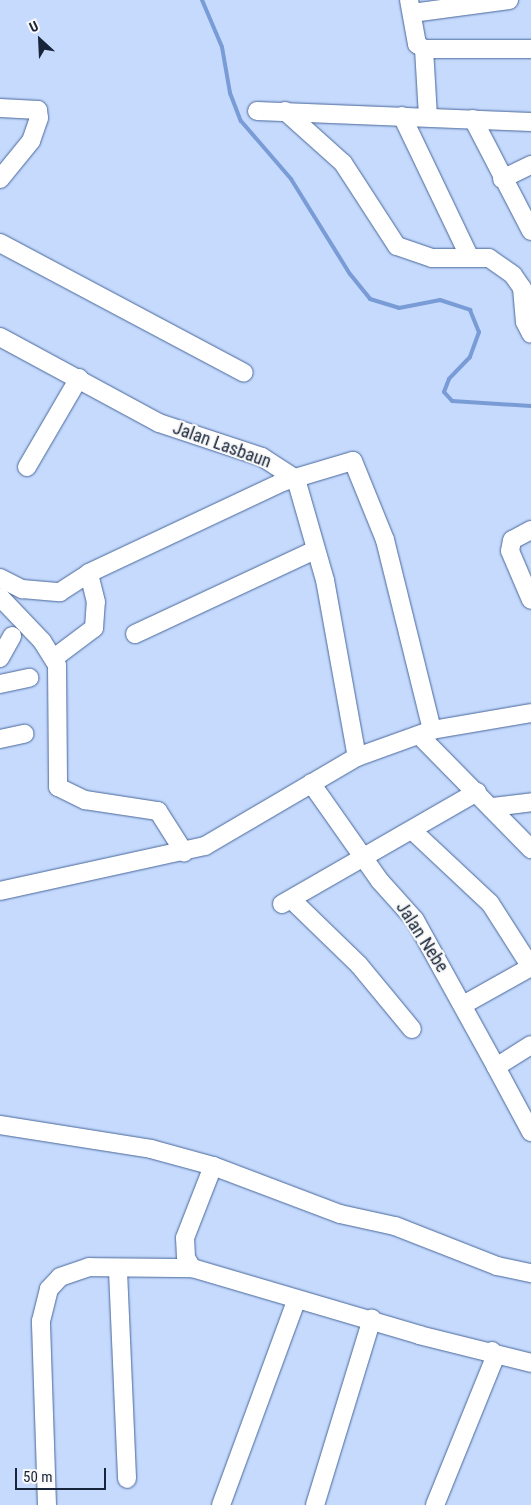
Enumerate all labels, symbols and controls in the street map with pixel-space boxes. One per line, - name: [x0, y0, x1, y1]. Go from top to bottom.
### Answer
- north arrow: [15, 15, 65, 65]
- text: U: [27, 17, 41, 35]
- street label: Jalan Lasbaun: [170, 417, 274, 473]
- street label: Jalan Nebe: [391, 898, 453, 976]
- scale bar: [18, 1458, 109, 1490]
- text: 50 m: [23, 1468, 53, 1486]

